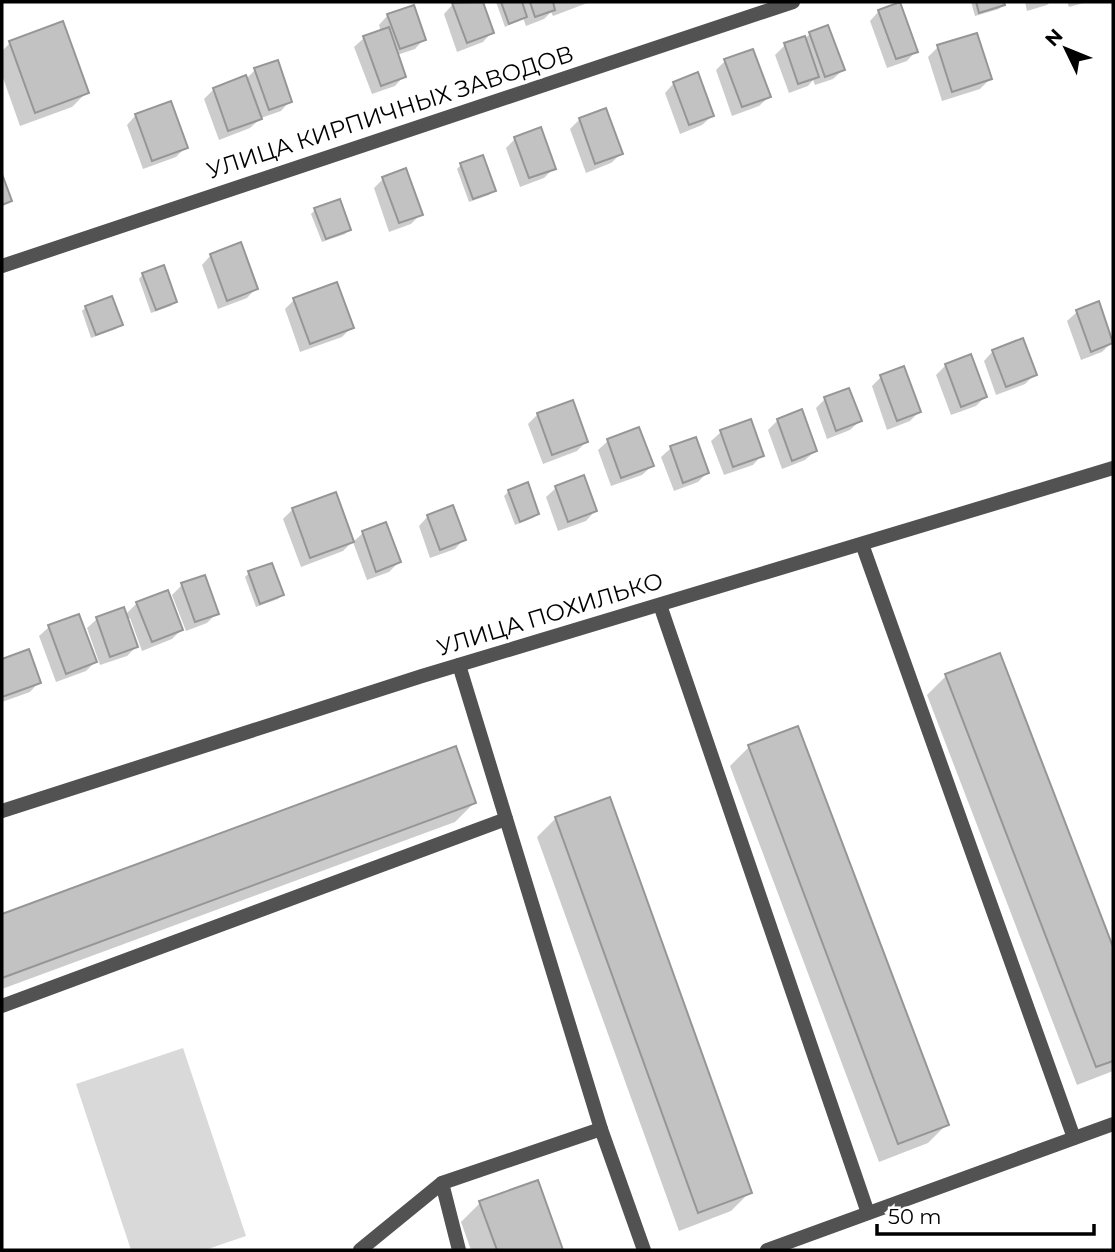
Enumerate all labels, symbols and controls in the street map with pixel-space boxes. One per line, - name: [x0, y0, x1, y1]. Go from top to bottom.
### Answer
- north arrow: [1031, 14, 1101, 84]
- text: N: [1040, 24, 1068, 51]
- street label: УЛИЦА КИРПИЧНЫХ ЗАВОДОВ: [203, 39, 577, 185]
- street label: УЛИЦА ПОХИЛЬКО: [434, 566, 666, 662]
- scale bar: [877, 1192, 1094, 1236]
- text: 50 m: [888, 1204, 942, 1229]

